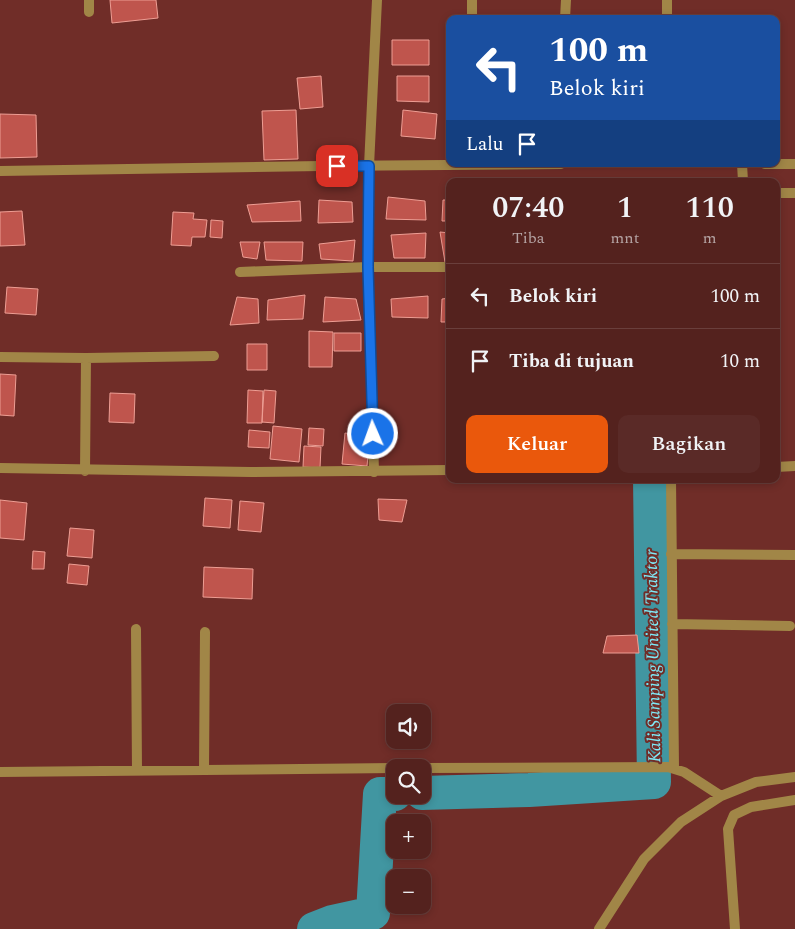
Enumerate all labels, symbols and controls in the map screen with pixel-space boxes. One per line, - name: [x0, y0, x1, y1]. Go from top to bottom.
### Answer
- text: 100 m: [549, 24, 648, 77]
- icon: left: [466, 35, 531, 100]
- text: Belok kiri: [549, 72, 645, 105]
- text: Lalu: [466, 130, 503, 159]
- icon: arrive: [513, 130, 541, 158]
- pin: [316, 145, 358, 187]
- icon: arrive: [323, 152, 351, 180]
- text: 07:40: [492, 185, 564, 231]
- text: 1: [617, 185, 633, 231]
- text: 110: [686, 185, 734, 231]
- text: Tiba: [512, 226, 545, 250]
- text: mnt: [611, 226, 639, 250]
- text: m: [703, 226, 717, 250]
- icon: left: [466, 282, 494, 310]
- text: Belok kiri: [509, 282, 597, 311]
- text: 100 m: [710, 282, 760, 311]
- icon: arrive: [466, 347, 494, 375]
- text: Tiba di tujuan: [509, 347, 634, 376]
- text: 10 m: [720, 347, 760, 376]
- position arrow: [346, 407, 398, 459]
- button: Keluar: [466, 415, 608, 473]
- button: Bagikan: [618, 415, 760, 473]
- water label: Kali Samping United Traktor: [638, 548, 668, 763]
- map controls: [386, 704, 431, 914]
- button: sound: [386, 704, 431, 749]
- button: search: [386, 759, 431, 804]
- button: +: [386, 814, 431, 859]
- button: −: [386, 869, 431, 914]

